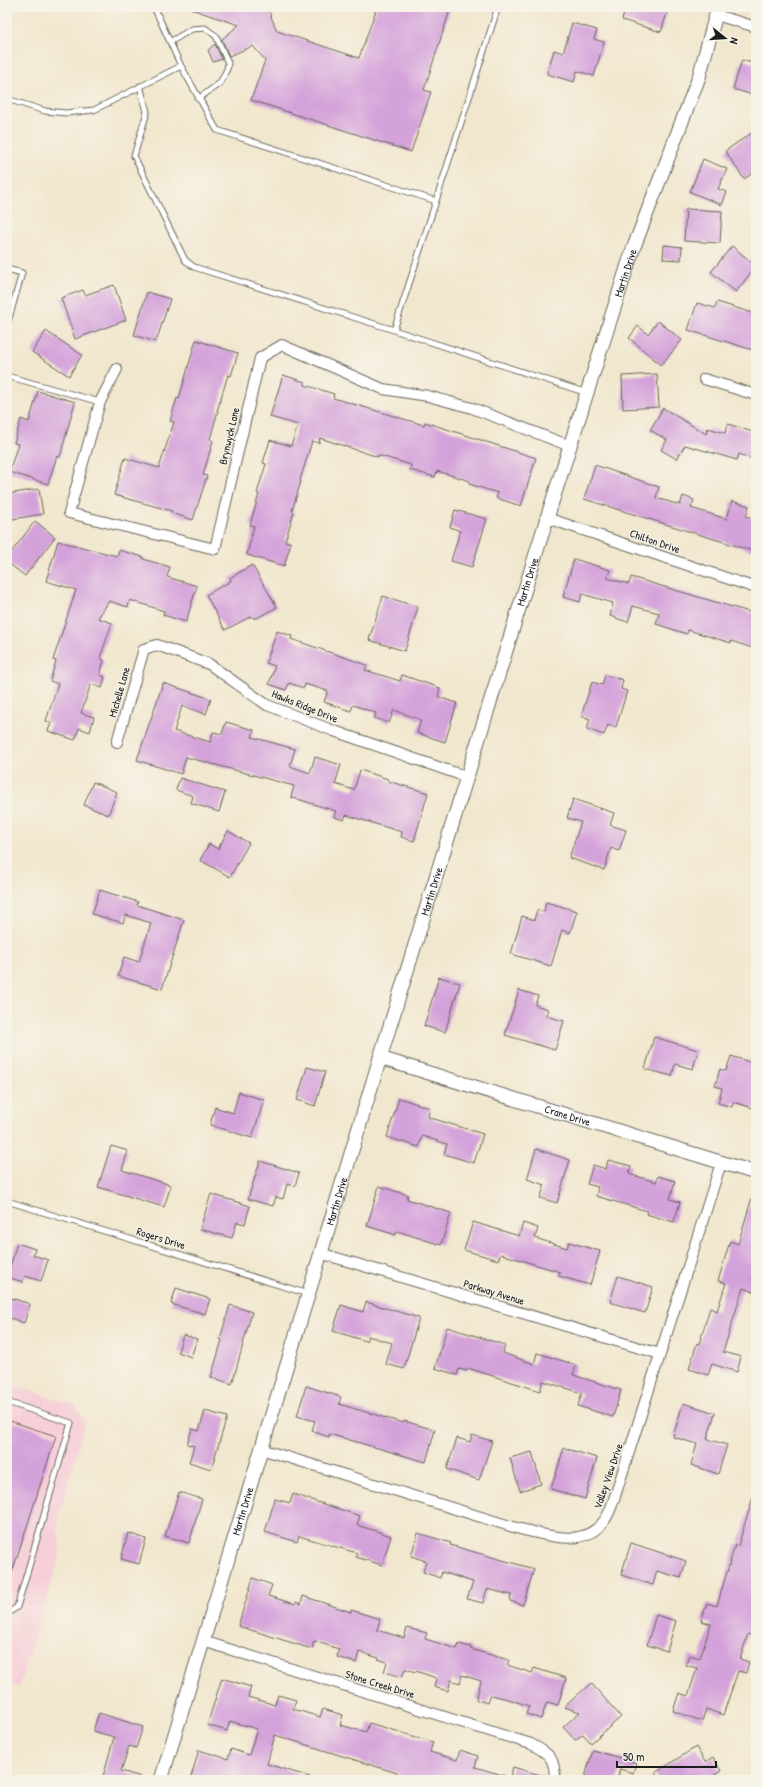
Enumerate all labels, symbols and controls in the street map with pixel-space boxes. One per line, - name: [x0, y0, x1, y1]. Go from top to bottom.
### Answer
- north arrow: [705, 18, 745, 58]
- text: N: [727, 36, 742, 46]
- street label: Martin Drive: [611, 246, 640, 299]
- street label: Brynwyck Lane: [216, 405, 243, 466]
- street label: Chilton Drive: [628, 526, 683, 556]
- street label: Martin Drive: [513, 555, 541, 608]
- street label: Michelle Lane: [105, 665, 133, 719]
- street label: Hawks Ridge Drive: [270, 686, 341, 726]
- street label: Martin Drive: [418, 865, 446, 917]
- street label: Crane Drive: [543, 1102, 593, 1129]
- street label: Martin Drive: [323, 1175, 351, 1227]
- street label: Rogers Drive: [135, 1224, 188, 1252]
- street label: Parkway Avenue: [462, 1276, 527, 1308]
- street label: Valley View Drive: [590, 1441, 626, 1511]
- street label: Martin Drive: [229, 1485, 257, 1537]
- street label: Stone Creek Drive: [344, 1667, 417, 1701]
- scale bar: [617, 1743, 716, 1769]
- text: 50 m: [623, 1748, 644, 1765]

